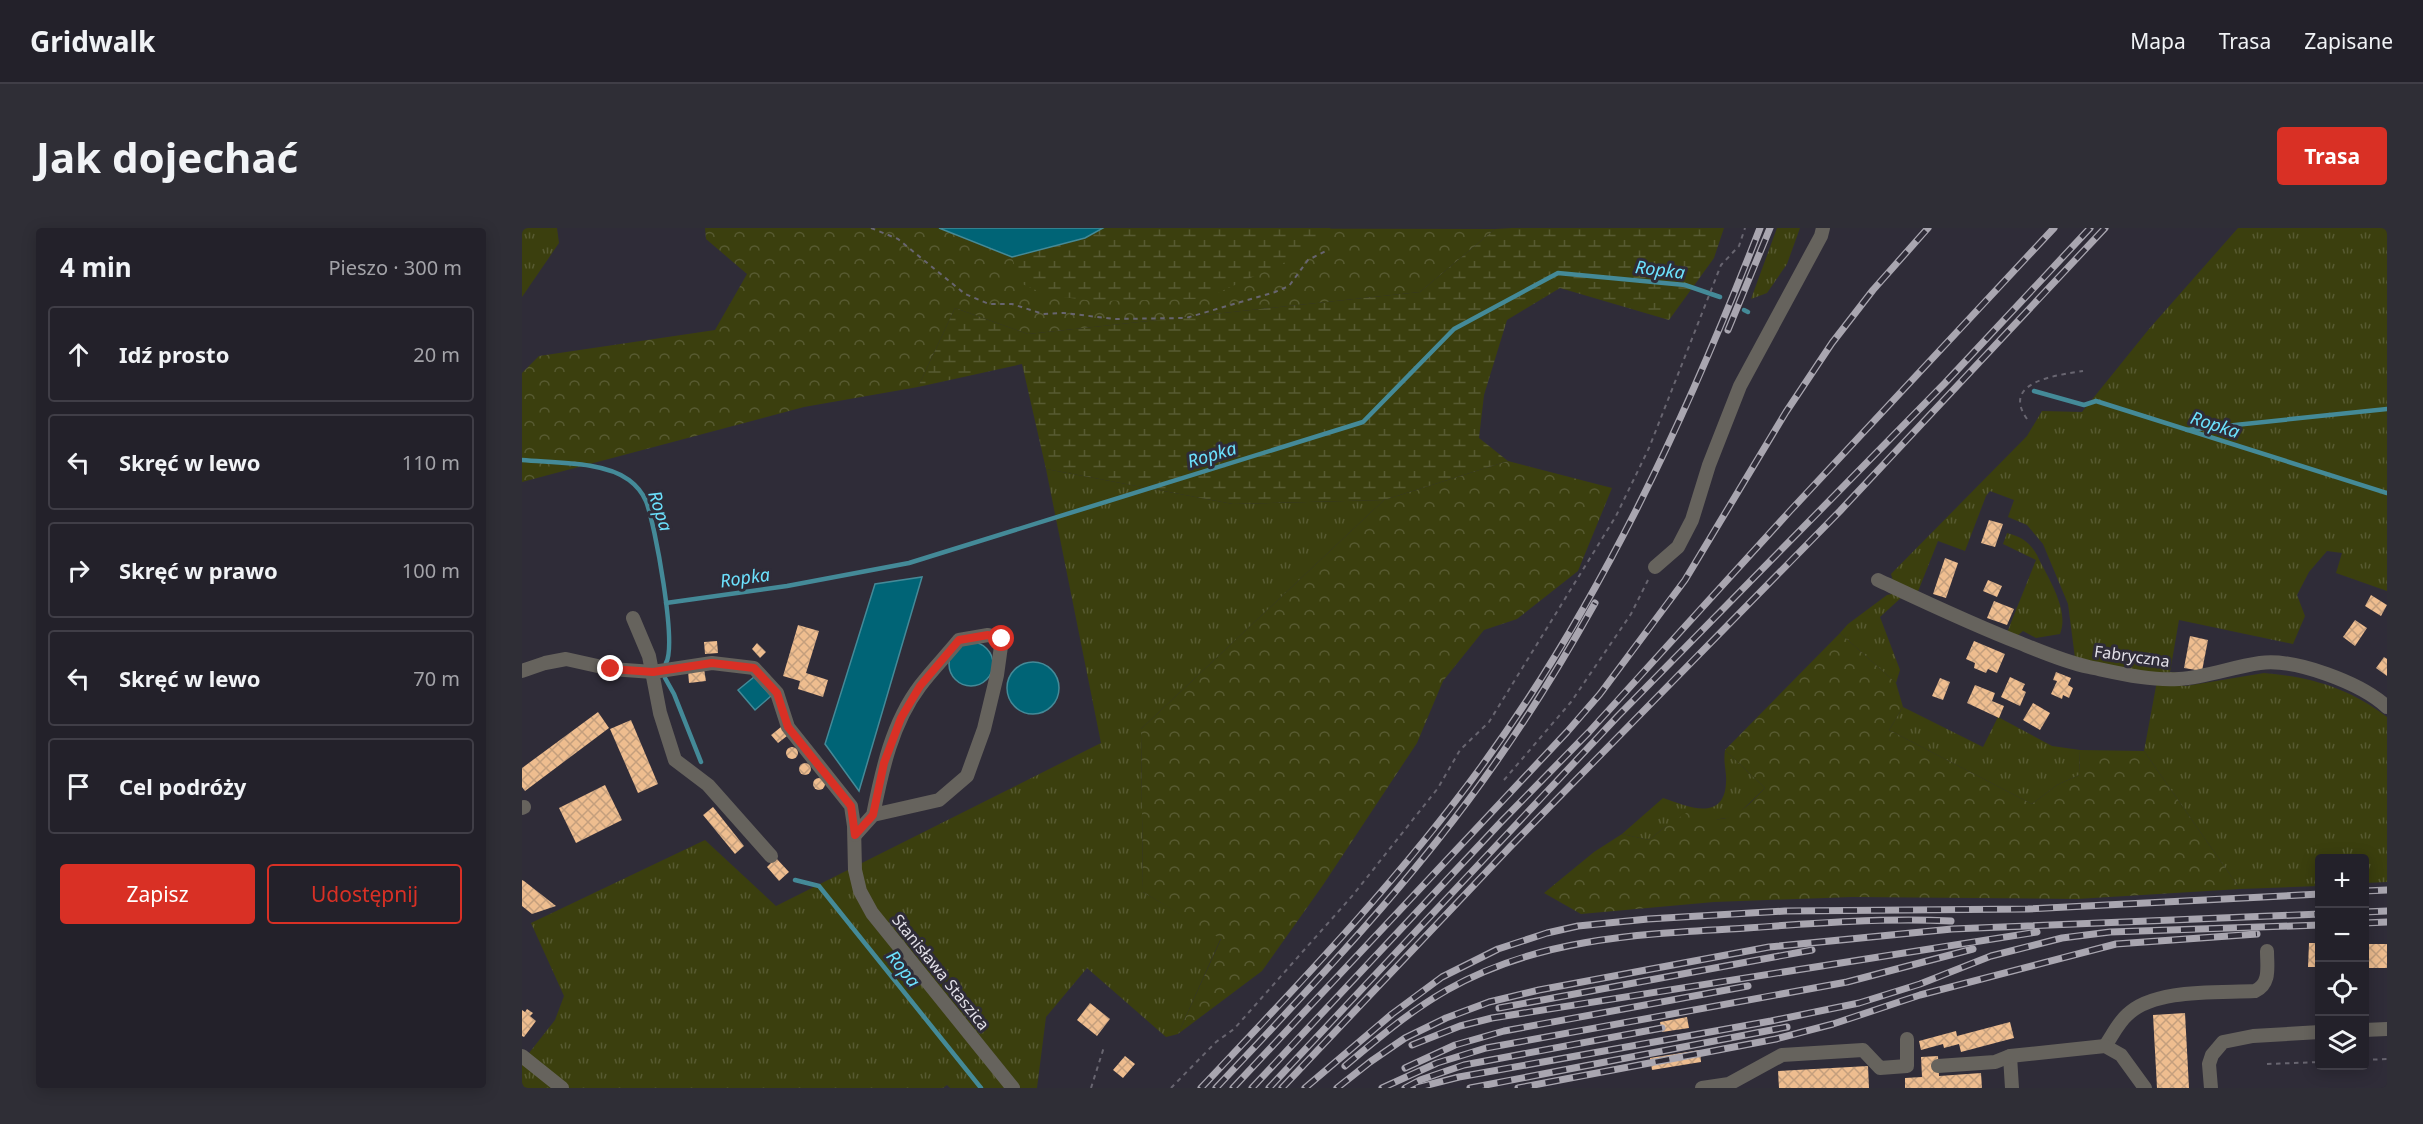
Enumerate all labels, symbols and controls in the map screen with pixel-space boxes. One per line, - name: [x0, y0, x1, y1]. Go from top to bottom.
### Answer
- text: Gridwalk: [30, 22, 155, 60]
- text: Mapa: [2130, 27, 2186, 55]
- text: Trasa: [2219, 27, 2271, 55]
- text: Zapisane: [2304, 27, 2393, 55]
- button: Trasa: [2277, 127, 2387, 185]
- text: Jak dojechać: [36, 128, 298, 185]
- text: 4 min: [60, 249, 132, 285]
- text: Pieszo · 300 m: [328, 254, 462, 281]
- water label: Ropka: [1634, 254, 1686, 284]
- icon: ahead: [62, 338, 95, 371]
- text: Idź prosto: [119, 339, 229, 369]
- text: 20 m: [413, 341, 460, 368]
- water label: Ropka: [2188, 405, 2243, 443]
- water label: Ropka: [1184, 435, 1239, 473]
- icon: left: [62, 446, 95, 479]
- text: Skręć w lewo: [119, 447, 261, 477]
- text: 110 m: [402, 449, 460, 476]
- water label: Ropa: [643, 487, 679, 534]
- icon: right: [62, 554, 95, 587]
- text: Skręć w prawo: [119, 555, 278, 585]
- text: 100 m: [402, 557, 460, 584]
- water label: Ropka: [718, 562, 771, 592]
- route start: [988, 625, 1014, 651]
- street label: Fabryczna: [2093, 640, 2171, 672]
- route end: [597, 655, 623, 681]
- icon: left: [62, 662, 95, 695]
- text: Skręć w lewo: [119, 663, 261, 693]
- text: 70 m: [413, 665, 460, 692]
- icon: arrive: [62, 770, 95, 803]
- text: Cel podróży: [119, 771, 246, 801]
- map controls: [2315, 854, 2369, 1070]
- button: +: [2315, 854, 2369, 908]
- button: Zapisz: [60, 864, 255, 924]
- button: Udostępnij: [267, 864, 462, 924]
- button: −: [2315, 908, 2369, 962]
- street label: Stanisława Staszica: [887, 909, 995, 1035]
- water label: Ropa: [882, 945, 926, 992]
- button: locate: [2315, 962, 2369, 1016]
- button: layers: [2315, 1016, 2369, 1070]

